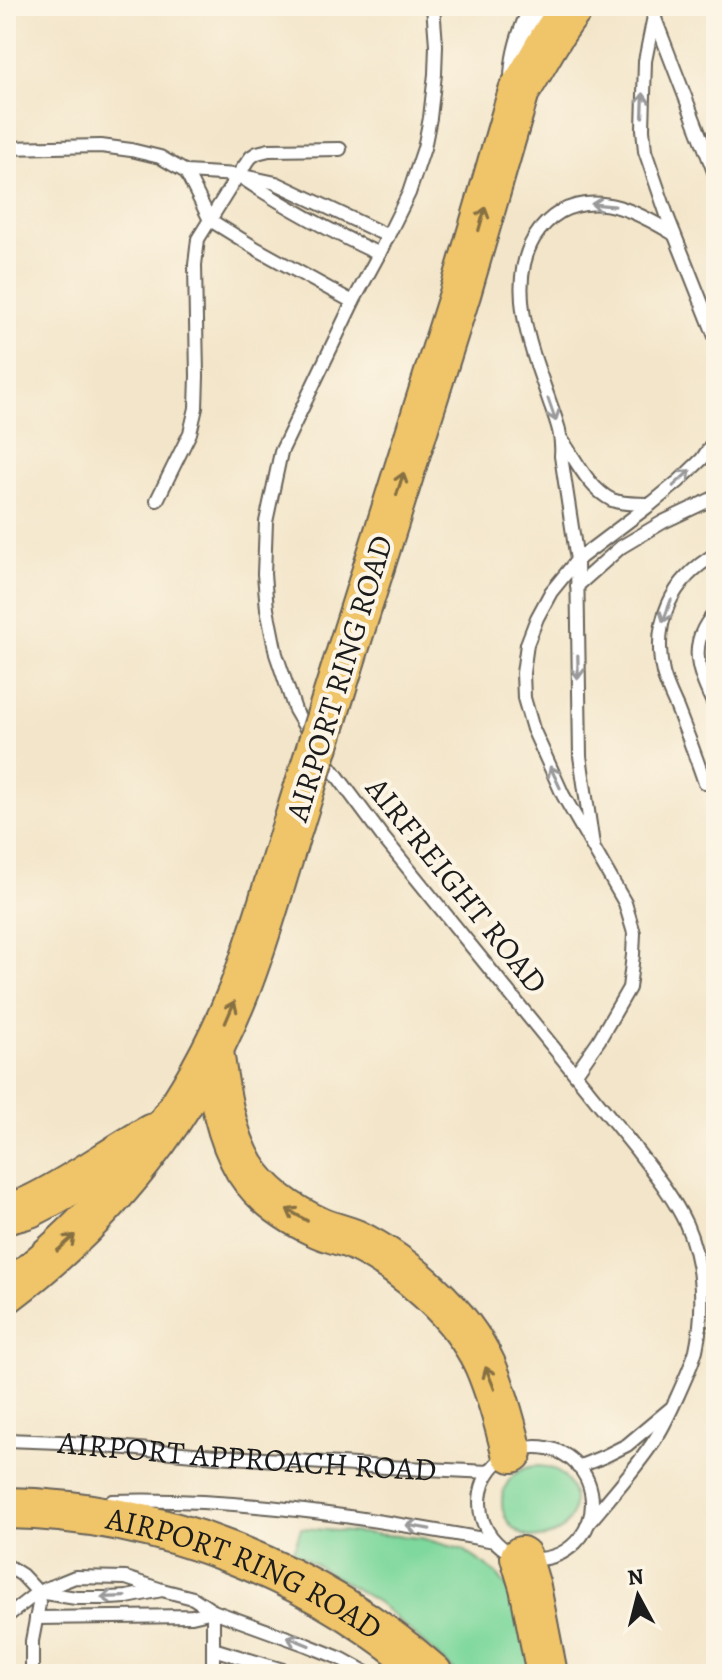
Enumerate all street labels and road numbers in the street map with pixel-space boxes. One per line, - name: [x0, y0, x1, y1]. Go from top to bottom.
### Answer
- street label: AIRPORT RING ROAD: [274, 530, 403, 827]
- street label: AIRFREIGHT ROAD: [355, 767, 558, 1003]
- street label: AIRPORT APPROACH ROAD: [55, 1420, 438, 1491]
- street label: AIRPORT RING ROAD: [102, 1496, 391, 1650]

